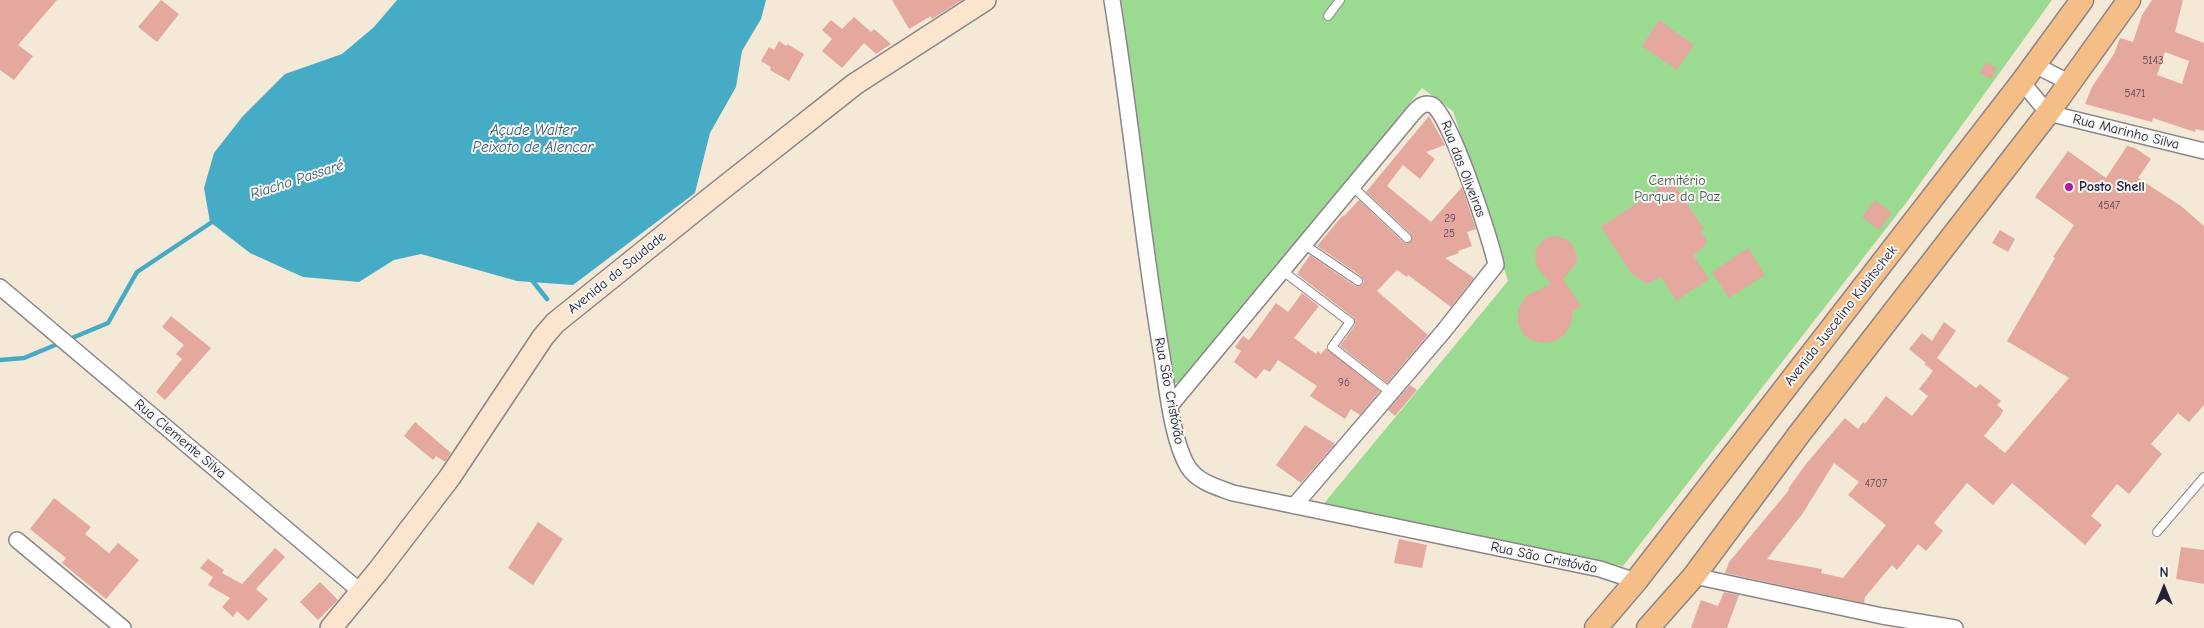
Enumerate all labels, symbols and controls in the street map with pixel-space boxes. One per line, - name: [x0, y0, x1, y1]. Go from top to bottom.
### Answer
- house number: 5143: [2142, 54, 2164, 68]
- house number: 5471: [2125, 87, 2145, 101]
- street label: Rua Marinho Silva: [2071, 111, 2181, 153]
- street label: Rua das Oliveiras: [1437, 118, 1489, 220]
- water label: Açude Walter Peixoto de Alencar: [473, 122, 593, 157]
- water label: Riacho Passaré: [248, 156, 346, 204]
- park label: Cemitério Parque da Paz: [1634, 173, 1720, 206]
- place label: Posto Shell: [2079, 179, 2145, 195]
- marker: Posto Shell: [2063, 181, 2075, 193]
- house number: 4547: [2098, 199, 2120, 213]
- house number: 29: [1444, 212, 1456, 226]
- house number: 25: [1443, 227, 1455, 241]
- street label: Avenida da Saudade: [565, 228, 669, 318]
- street label: Avenida Juscelino Kubitschek: [1781, 242, 1901, 390]
- street label: Rua São Cristóvão: [1150, 336, 1188, 446]
- house number: 96: [1338, 376, 1350, 390]
- street label: Rua Clemente Silva: [131, 396, 229, 482]
- house number: 4707: [1865, 477, 1887, 491]
- street label: Rua São Cristóvão: [1489, 538, 1599, 578]
- north arrow: [2139, 563, 2189, 613]
- text: N: [2159, 564, 2169, 581]

